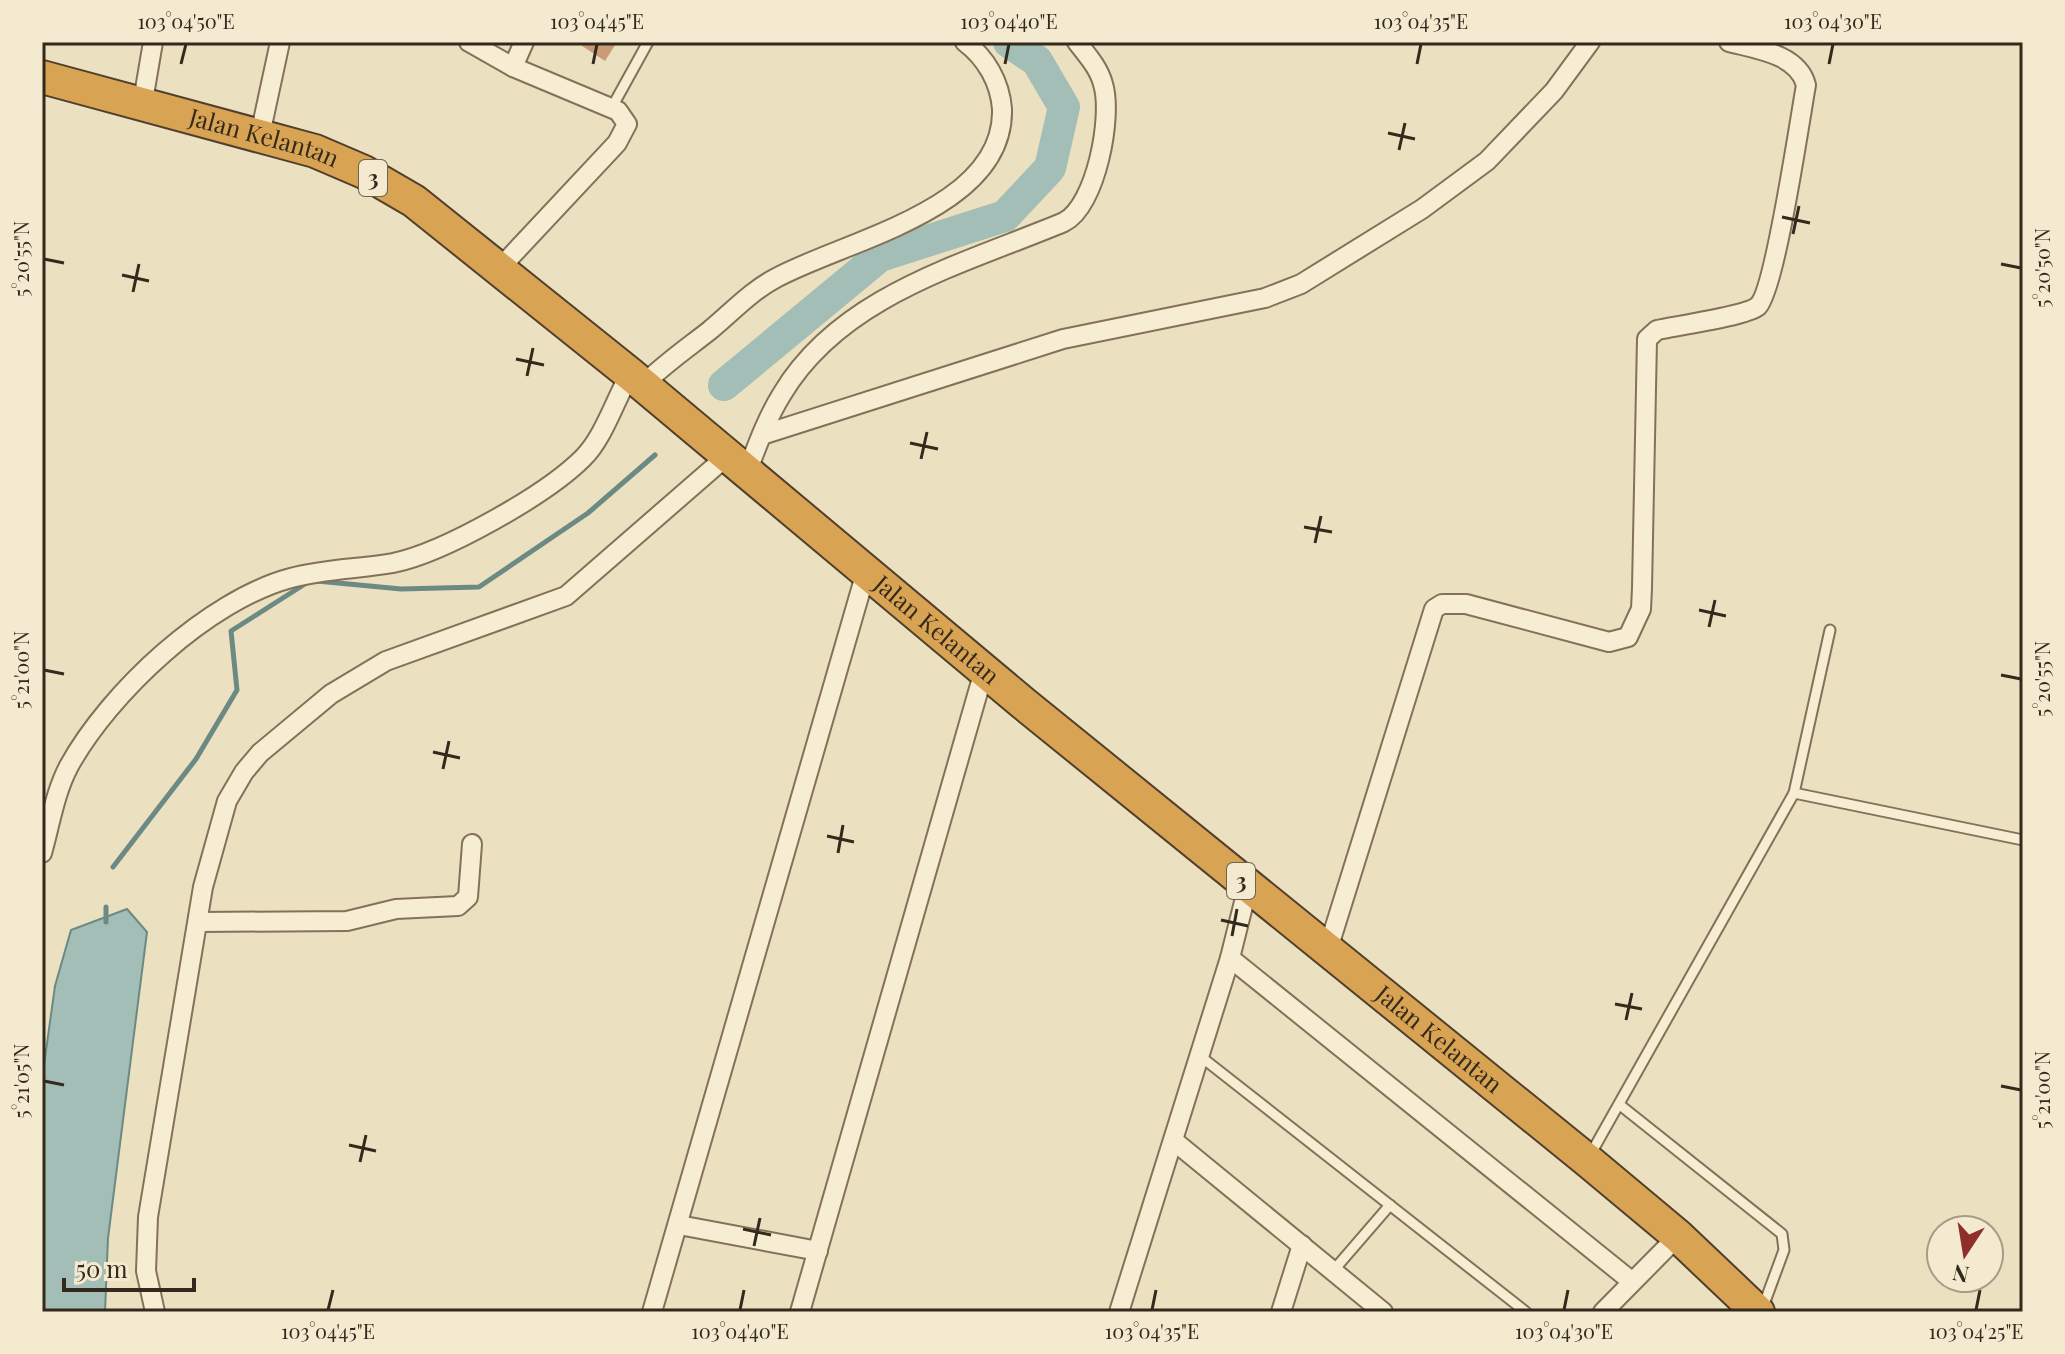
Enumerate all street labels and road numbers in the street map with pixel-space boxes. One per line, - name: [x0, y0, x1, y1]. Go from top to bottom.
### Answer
- street label: Jalan Kelantan: [185, 99, 344, 173]
- road number: 3: [359, 160, 387, 196]
- street label: Jalan Kelantan: [867, 566, 1007, 691]
- road number: 3: [1227, 863, 1255, 899]
- street label: Jalan Kelantan: [1369, 977, 1510, 1099]

